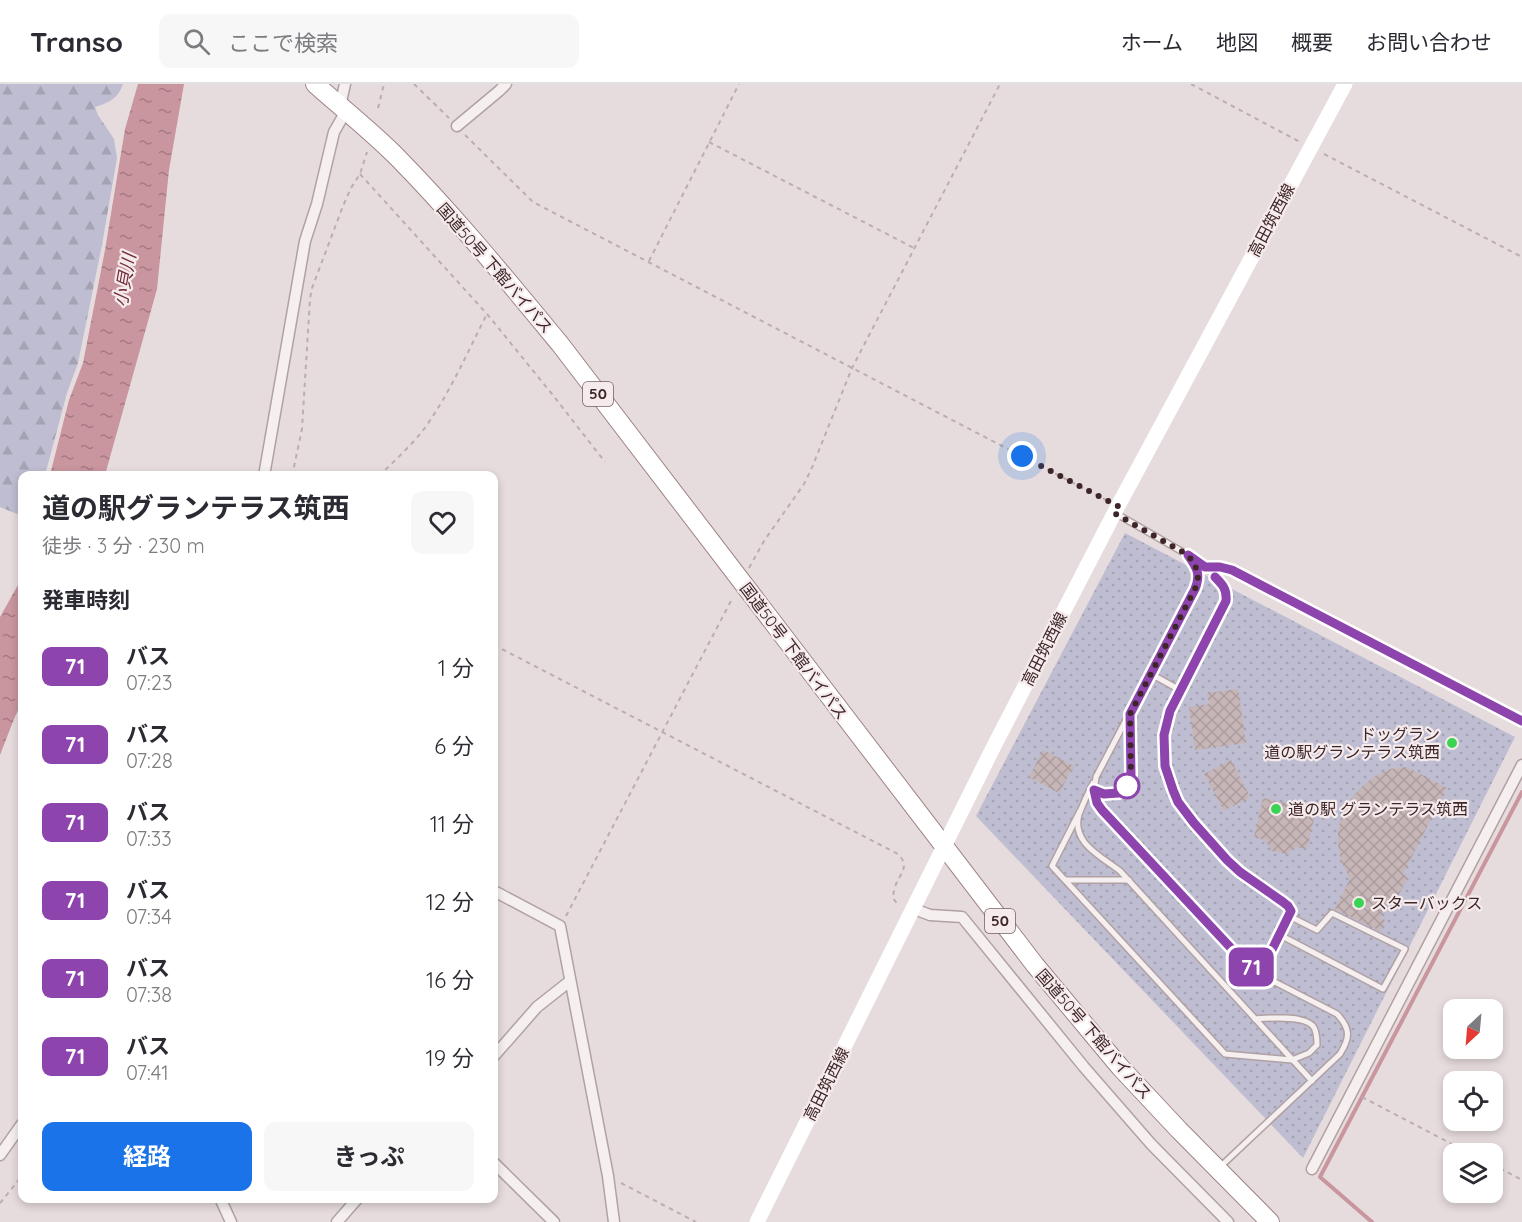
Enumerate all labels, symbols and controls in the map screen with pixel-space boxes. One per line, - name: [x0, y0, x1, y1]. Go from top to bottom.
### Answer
- search box: [159, 14, 579, 68]
- text: Transo: [30, 24, 123, 59]
- icon: search: [180, 25, 213, 58]
- text: ここで検索: [228, 29, 338, 57]
- text: ホーム: [1121, 29, 1183, 55]
- text: 地図: [1216, 29, 1258, 55]
- text: 概要: [1291, 29, 1333, 55]
- text: お問い合わせ: [1366, 29, 1492, 55]
- street label: 高田筑西線: [1243, 180, 1299, 260]
- street label: 国道50号 下館バイパス: [433, 199, 557, 337]
- water label: 小貝川: [108, 249, 141, 308]
- road number: 50: [583, 382, 613, 406]
- your location: [1007, 441, 1037, 471]
- text: 道の駅グランテラス筑西: [42, 490, 349, 525]
- button: heart: [411, 491, 474, 554]
- text: 徒歩 · 3 分 · 230 m: [42, 533, 205, 558]
- street label: 国道50号 下館バイパス: [736, 579, 852, 723]
- text: 発車時刻: [42, 586, 130, 614]
- street label: 高田筑西線: [1017, 609, 1071, 689]
- text: バス: [126, 642, 170, 670]
- text: 71: [65, 653, 85, 679]
- text: 1 分: [438, 654, 474, 682]
- text: 07:23: [126, 670, 172, 695]
- text: バス: [126, 720, 170, 748]
- place label: ドッグラン 道の駅グランテラス筑西: [1264, 724, 1440, 762]
- text: 71: [65, 731, 85, 757]
- text: 6 分: [434, 732, 474, 760]
- marker: ドッグラン 道の駅グランテラス筑西: [1445, 736, 1459, 750]
- text: 07:28: [126, 748, 173, 773]
- unlabelled marker: [1114, 773, 1140, 799]
- text: バス: [126, 798, 170, 826]
- place label: 道の駅 グランテラス筑西: [1288, 799, 1468, 819]
- marker: 道の駅 グランテラス筑西: [1269, 802, 1283, 816]
- text: 71: [65, 809, 85, 835]
- text: 11 分: [430, 810, 474, 838]
- text: 07:33: [126, 826, 172, 851]
- text: バス: [126, 876, 170, 904]
- text: 71: [65, 887, 85, 913]
- text: 12 分: [426, 888, 474, 916]
- place label: スターバックス: [1371, 893, 1482, 913]
- marker: スターバックス: [1352, 896, 1366, 910]
- text: 07:34: [126, 904, 172, 929]
- road number: 50: [985, 909, 1015, 933]
- line badge: 71: [1224, 948, 1278, 986]
- text: バス: [126, 954, 170, 982]
- text: 71: [1241, 954, 1261, 980]
- text: 71: [65, 965, 85, 991]
- street label: 国道50号 下館バイパス: [1032, 965, 1156, 1103]
- text: 16 分: [426, 966, 474, 994]
- text: 07:38: [126, 982, 172, 1007]
- north arrow: [1443, 999, 1503, 1059]
- map controls: [1443, 999, 1503, 1203]
- text: バス: [126, 1032, 170, 1060]
- text: 71: [65, 1043, 85, 1069]
- text: 19 分: [426, 1044, 474, 1072]
- street label: 高田筑西線: [799, 1044, 853, 1124]
- text: 07:41: [126, 1060, 169, 1085]
- button: locate: [1443, 1071, 1503, 1131]
- button: 経路: [42, 1122, 252, 1191]
- button: きっぷ: [264, 1122, 474, 1191]
- button: layers: [1443, 1143, 1503, 1203]

